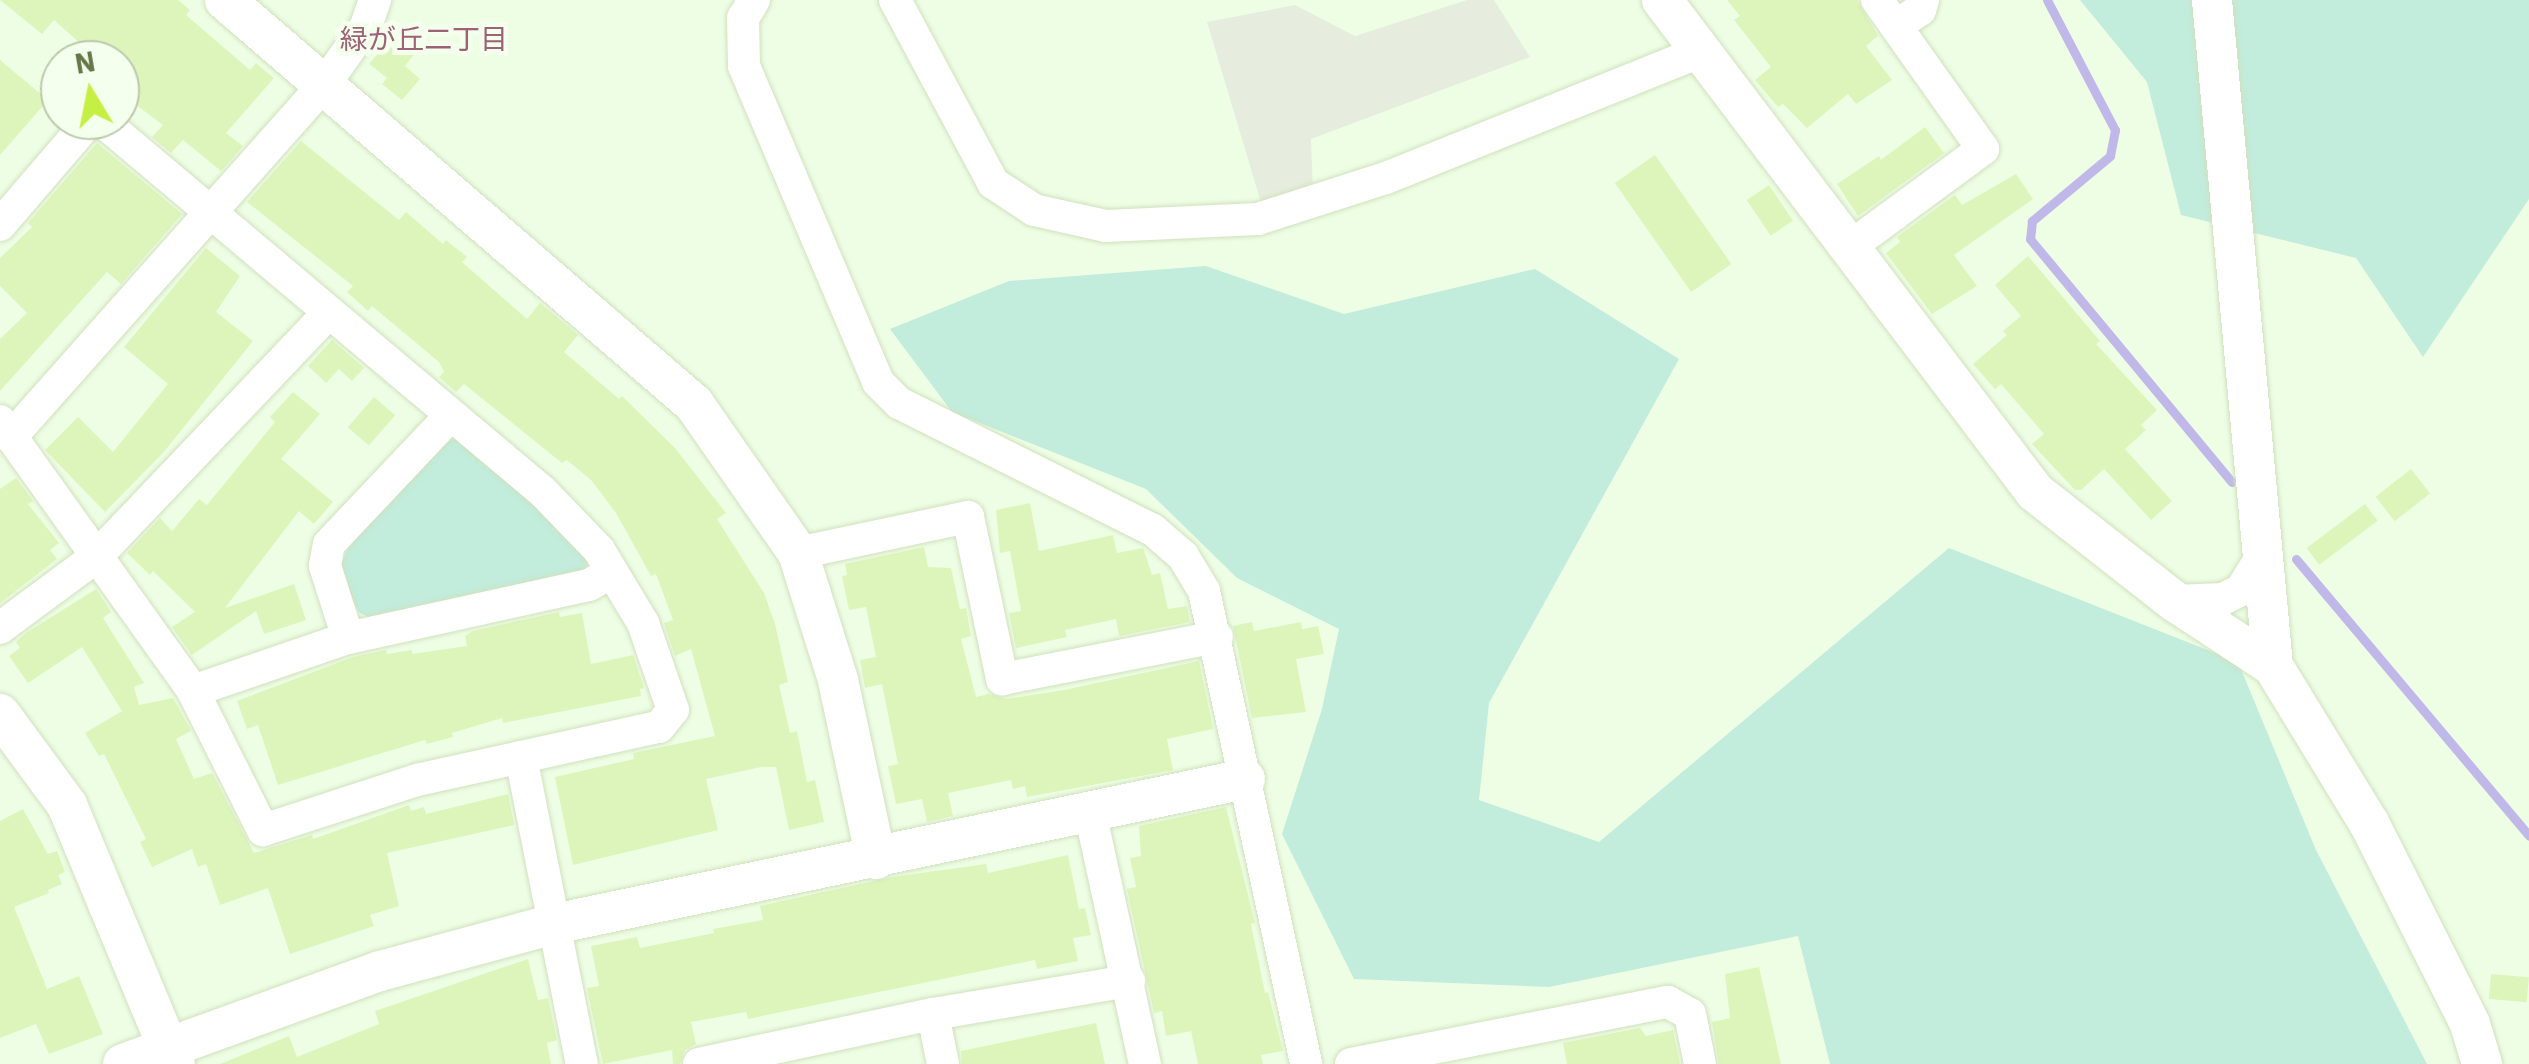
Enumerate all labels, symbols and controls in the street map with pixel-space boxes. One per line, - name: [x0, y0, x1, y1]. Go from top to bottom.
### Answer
- district label: 緑が丘二丁目: [340, 22, 508, 56]
- north arrow: [40, 40, 140, 140]
- text: N: [72, 42, 98, 82]

